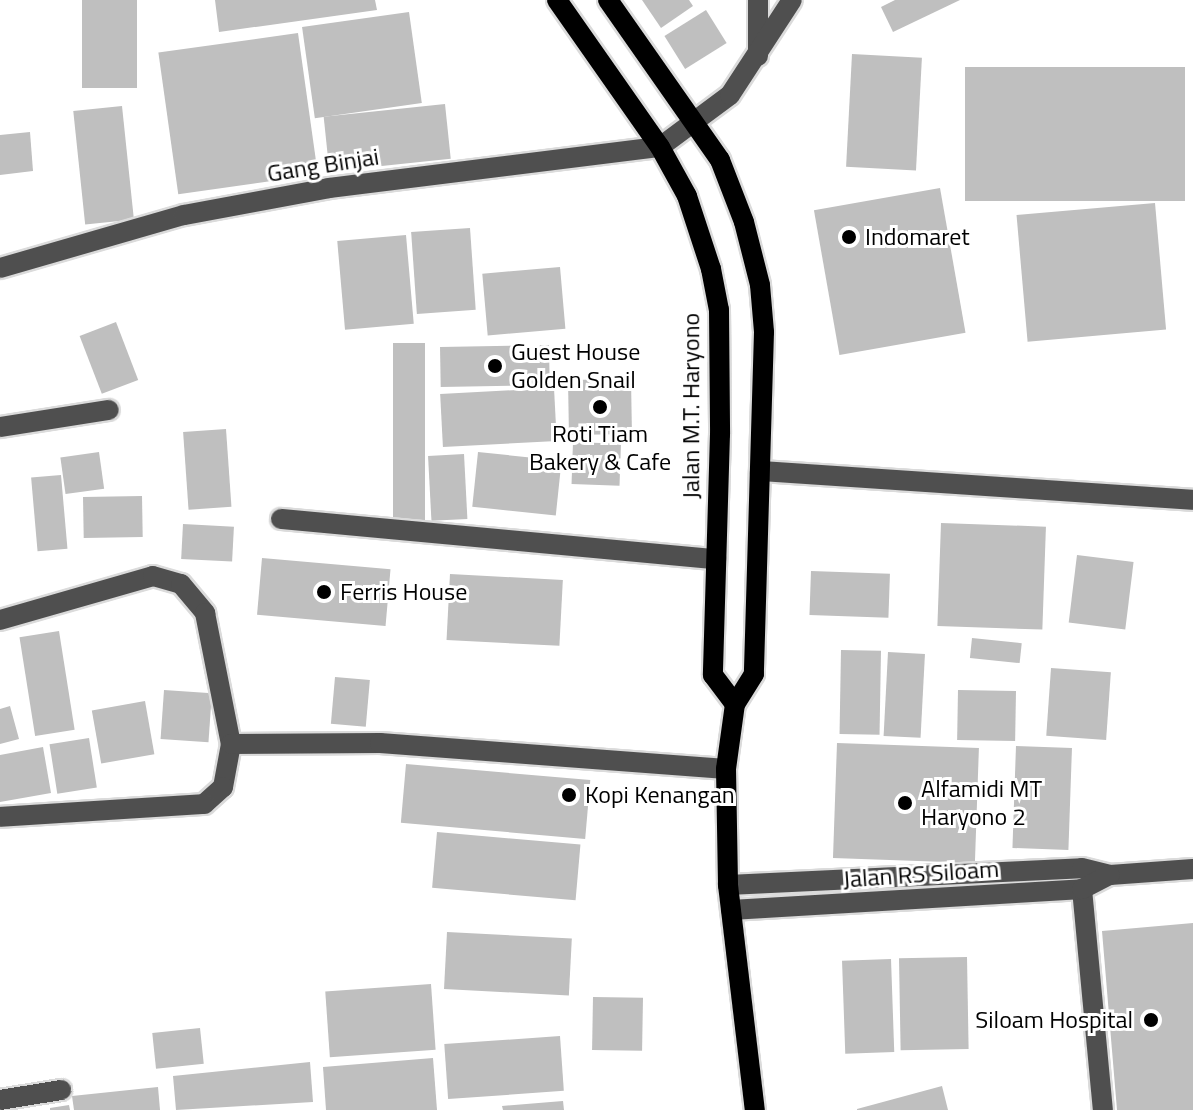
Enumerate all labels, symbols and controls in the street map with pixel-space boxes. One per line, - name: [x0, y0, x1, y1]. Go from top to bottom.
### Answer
- street label: Gang Binjai: [265, 142, 381, 188]
- place label: Indomaret: [865, 223, 970, 251]
- marker: Indomaret: [840, 228, 858, 246]
- street label: Jalan M.T. Haryono: [677, 313, 705, 499]
- place label: Guest House Golden Snail: [511, 338, 640, 394]
- marker: Guest House Golden Snail: [486, 357, 504, 375]
- marker: Roti Tiam Bakery & Cafe: [591, 398, 609, 416]
- place label: Roti Tiam Bakery & Cafe: [529, 420, 671, 476]
- place label: Ferris House: [340, 578, 467, 606]
- marker: Ferris House: [315, 583, 333, 601]
- place label: Alfamidi MT Haryono 2: [921, 775, 1042, 831]
- place label: Kopi Kenangan: [585, 781, 735, 809]
- marker: Kopi Kenangan: [560, 786, 578, 804]
- marker: Alfamidi MT Haryono 2: [896, 794, 914, 812]
- street label: Jalan RS Siloam: [842, 854, 1000, 894]
- place label: Siloam Hospital: [975, 1006, 1133, 1034]
- marker: Siloam Hospital: [1140, 1009, 1162, 1031]

